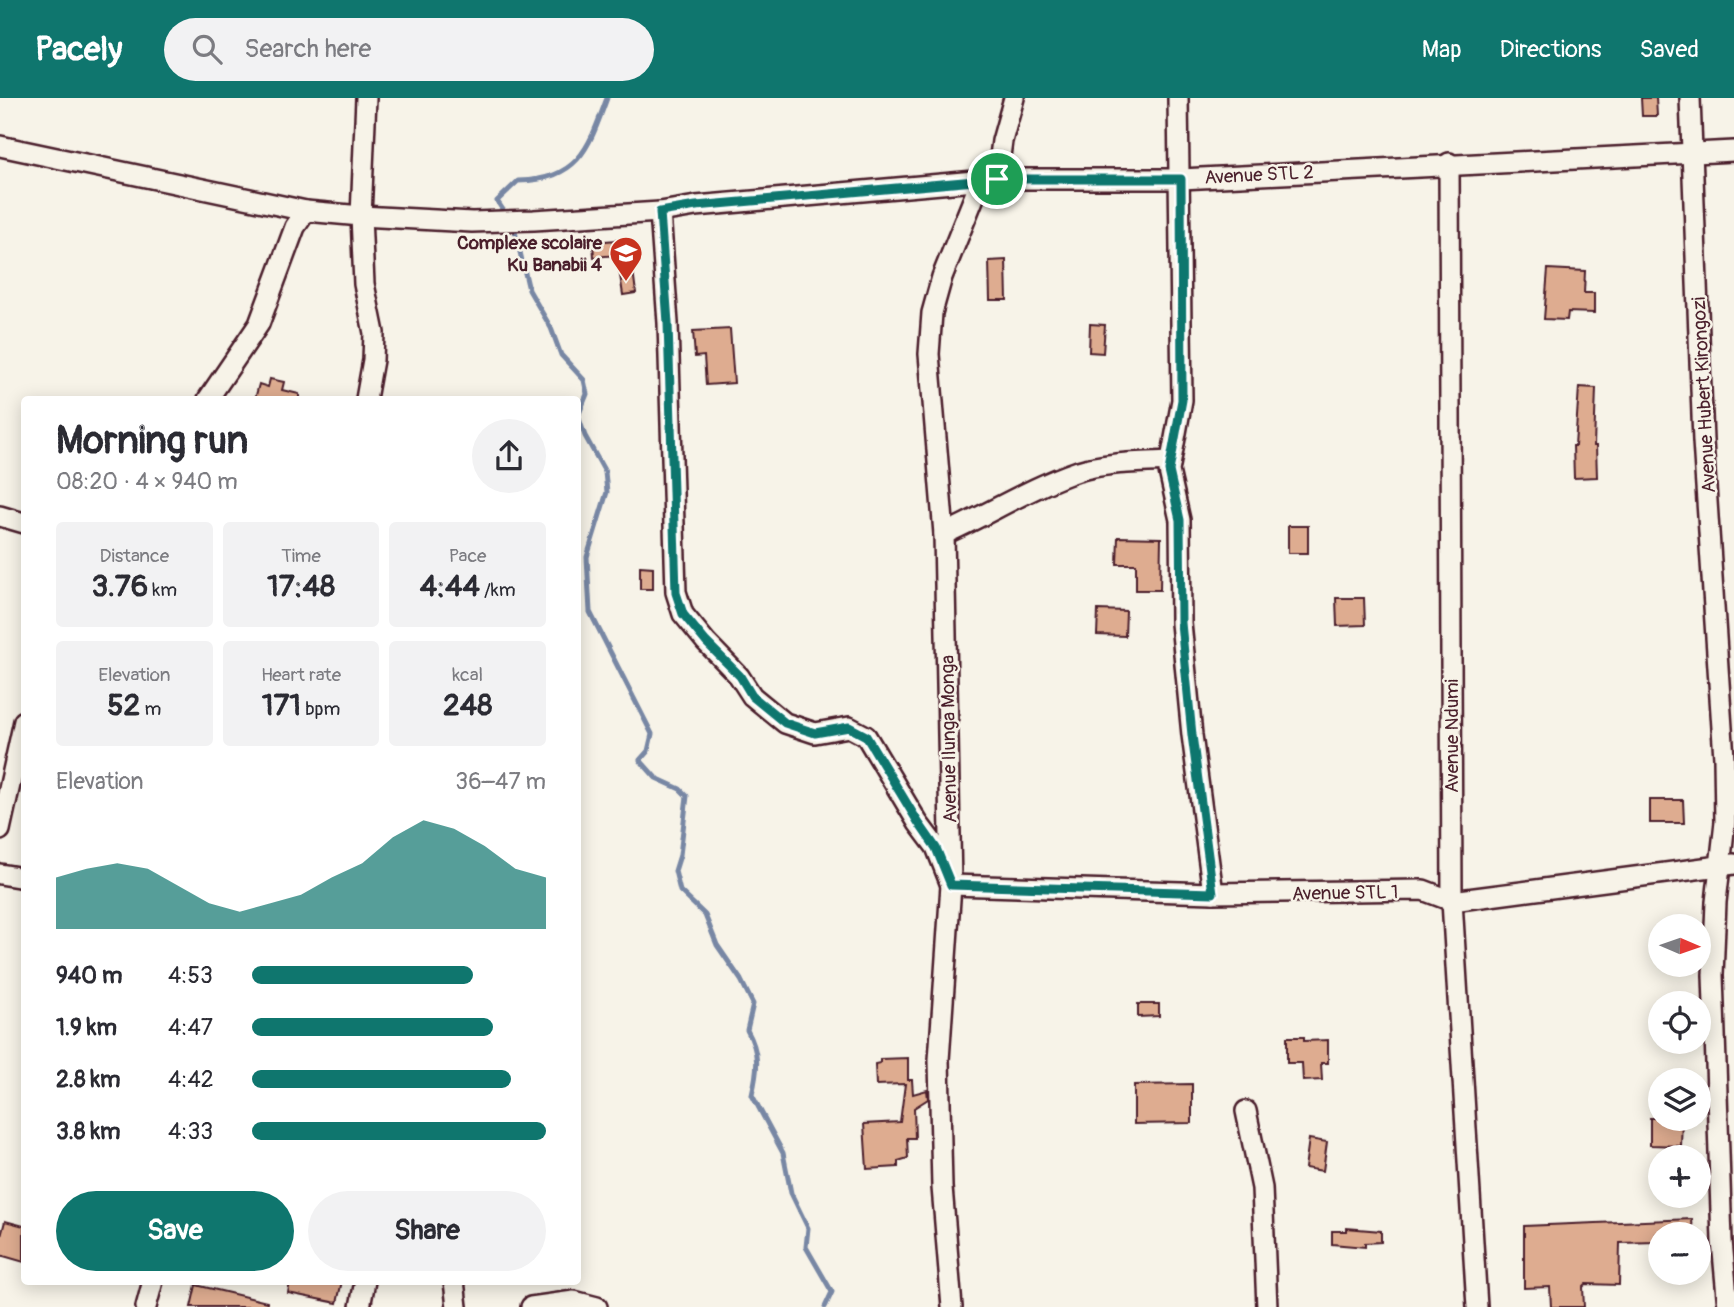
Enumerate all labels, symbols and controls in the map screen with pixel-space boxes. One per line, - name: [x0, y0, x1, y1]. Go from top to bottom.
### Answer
- search box: [164, 18, 654, 81]
- text: Pacely: [35, 29, 122, 70]
- icon: search: [188, 30, 226, 68]
- text: Search here: [244, 33, 371, 65]
- text: Map: [1422, 35, 1462, 64]
- text: Directions: [1500, 35, 1601, 64]
- text: Saved: [1639, 35, 1699, 64]
- pin: [967, 149, 1027, 209]
- icon: arrive: [978, 160, 1016, 198]
- street label: Avenue STL 2: [1204, 160, 1314, 190]
- place label: Complexe scolaire Ku Banabii 4: [457, 231, 603, 277]
- school or university icon: Complexe scolaire Ku Banabii 4: [607, 234, 645, 283]
- street label: Avenue Hubert Kirongozi: [1687, 296, 1721, 494]
- text: Morning run: [56, 417, 248, 465]
- button: share: [472, 419, 546, 493]
- text: 08:20 · 4 × 940 m: [56, 467, 238, 496]
- text: Distance: [100, 544, 169, 568]
- text: Time: [281, 544, 321, 568]
- text: Pace: [449, 544, 486, 568]
- text: 3.76: [92, 568, 148, 605]
- text: 17:48: [267, 568, 335, 605]
- text: 4:44: [420, 568, 480, 605]
- text: km: [148, 578, 177, 602]
- text: /km: [480, 578, 516, 602]
- street label: Avenue Ilunga Monga: [936, 655, 962, 823]
- text: Elevation: [98, 663, 171, 687]
- text: Heart rate: [261, 663, 341, 687]
- text: kcal: [452, 663, 483, 687]
- street label: Avenue Ndumi: [1440, 679, 1464, 793]
- text: 52: [107, 687, 140, 724]
- text: 171: [262, 687, 301, 724]
- text: 248: [443, 687, 492, 724]
- text: m: [140, 697, 161, 721]
- text: bpm: [301, 697, 340, 721]
- text: Elevation: [56, 767, 144, 796]
- text: 36–47 m: [455, 767, 546, 796]
- street label: Avenue STL 1: [1292, 880, 1398, 906]
- north arrow: [1648, 914, 1712, 976]
- map controls: [1648, 914, 1711, 1285]
- text: 940 m: [56, 961, 122, 990]
- text: 4:53: [168, 961, 213, 990]
- button: locate: [1648, 991, 1711, 1054]
- text: 1.9 km: [56, 1013, 117, 1042]
- text: 4:47: [168, 1013, 213, 1042]
- text: 2.8 km: [56, 1065, 121, 1094]
- text: 4:42: [168, 1065, 214, 1094]
- button: layers: [1648, 1068, 1711, 1131]
- text: 3.8 km: [56, 1117, 120, 1146]
- text: 4:33: [168, 1117, 213, 1146]
- button: +: [1648, 1145, 1711, 1208]
- button: Save: [56, 1191, 294, 1271]
- button: Share: [308, 1191, 546, 1271]
- button: −: [1648, 1222, 1711, 1285]

